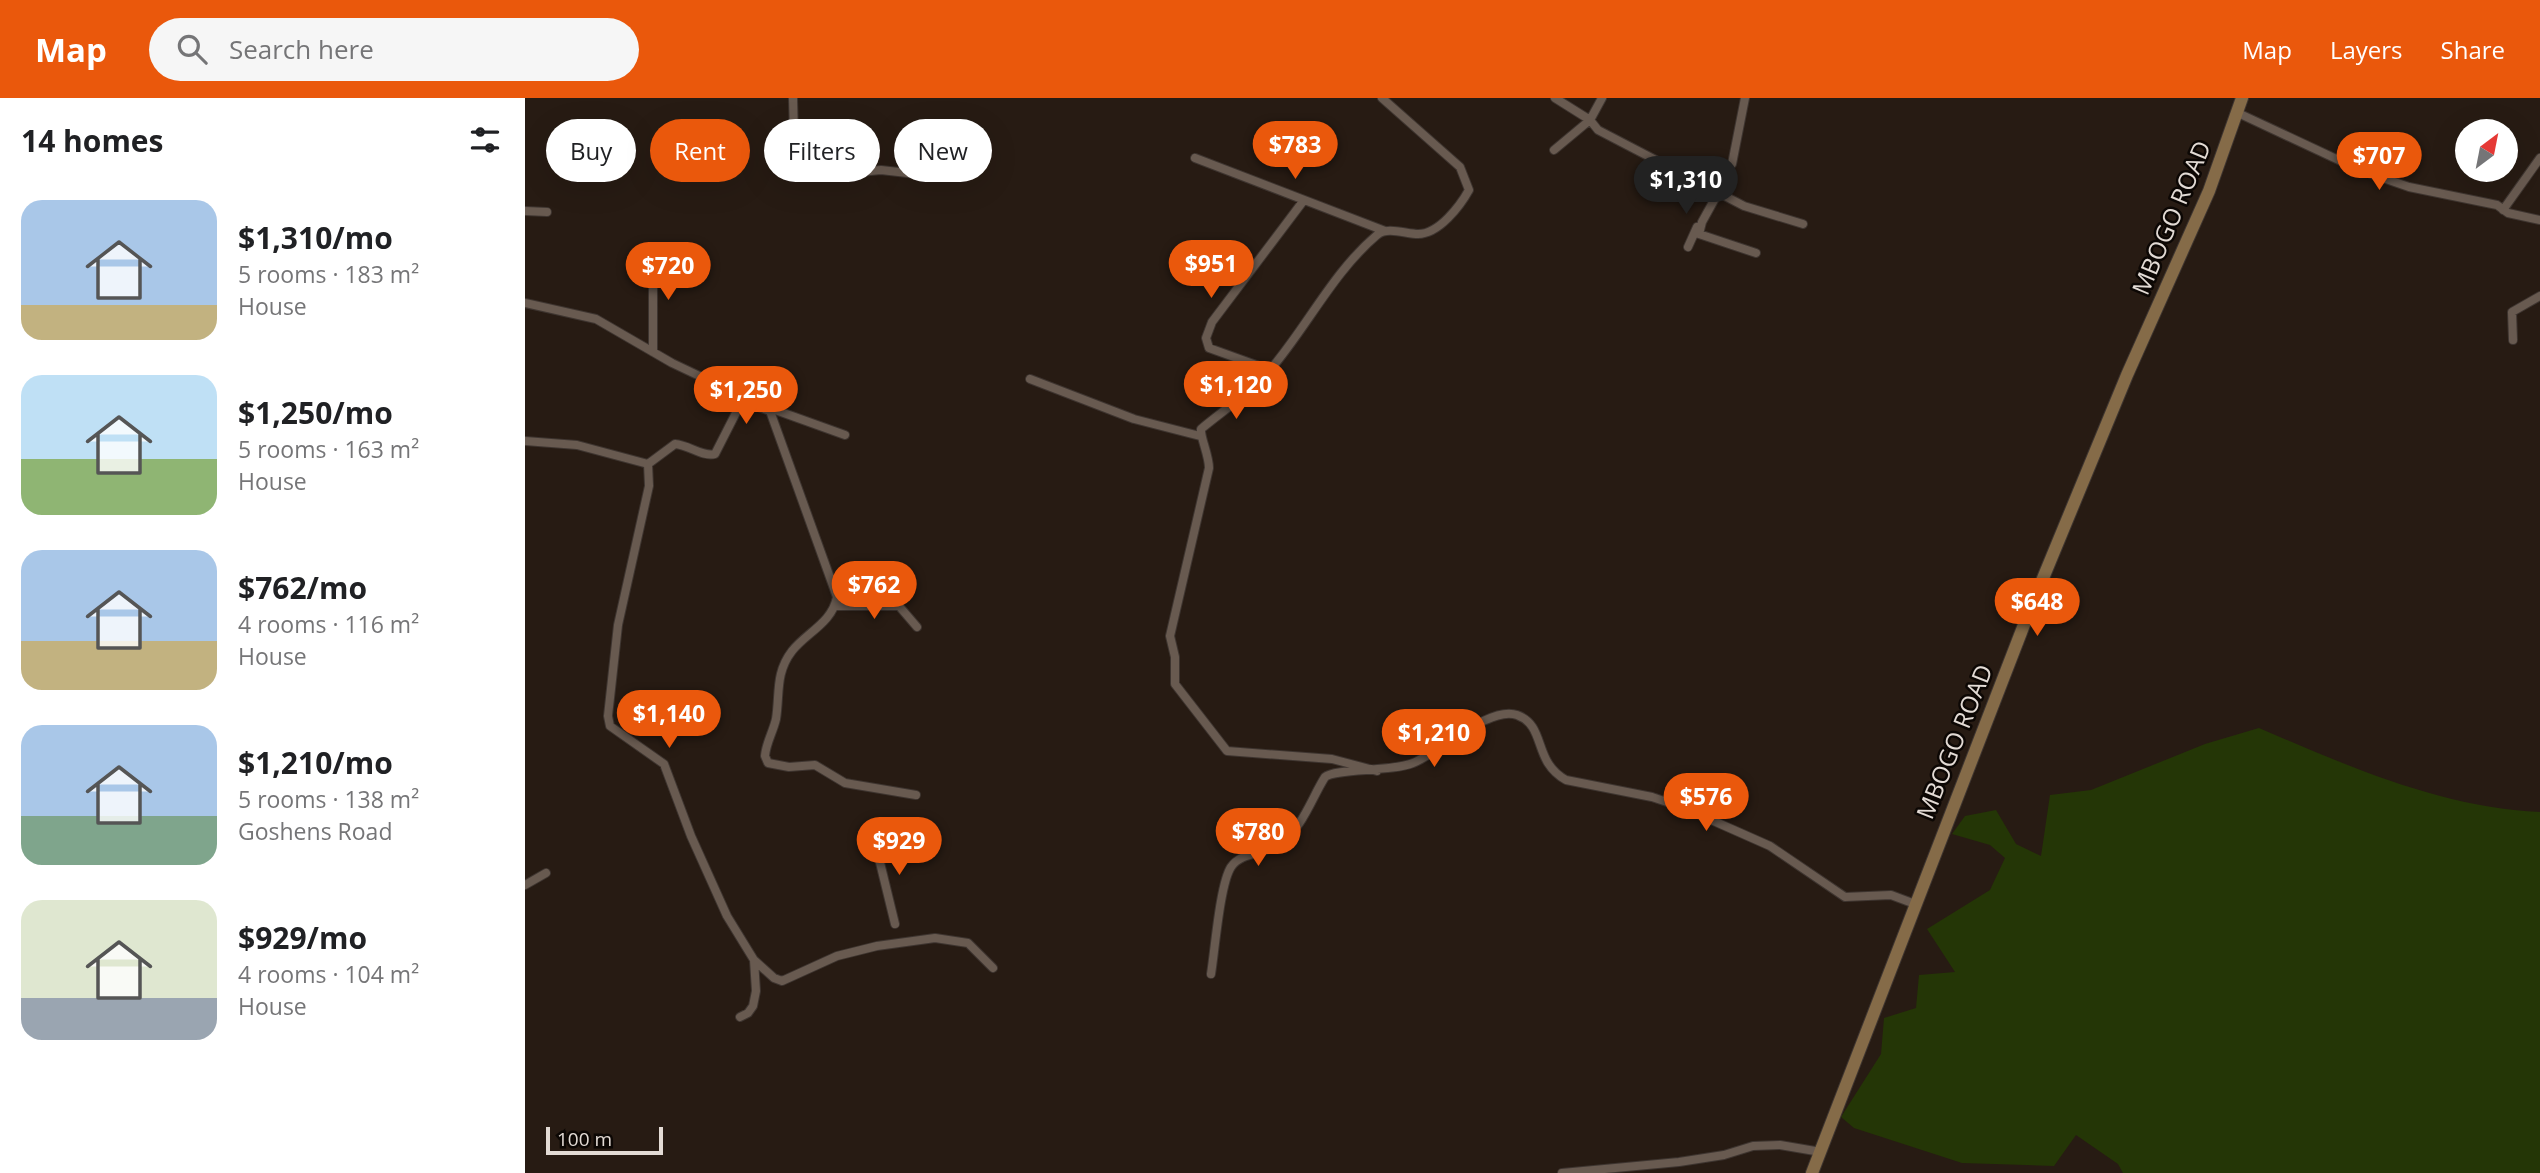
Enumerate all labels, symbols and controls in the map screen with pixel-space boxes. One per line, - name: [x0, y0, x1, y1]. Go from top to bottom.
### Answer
- search box: [149, 18, 639, 81]
- text: Map: [35, 27, 107, 72]
- icon: search: [173, 30, 211, 68]
- text: Search here: [229, 31, 374, 67]
- text: Map: [2242, 33, 2292, 66]
- text: Layers: [2330, 33, 2403, 66]
- text: Share: [2441, 33, 2505, 66]
- chip: Buy: [546, 119, 636, 182]
- chip: Rent: [650, 119, 750, 182]
- chip: Filters: [764, 119, 880, 182]
- chip: New: [894, 119, 992, 182]
- north arrow: [2455, 119, 2518, 182]
- map controls: [2455, 119, 2518, 182]
- text: 14 homes: [21, 120, 164, 161]
- icon: filters: [466, 121, 504, 159]
- pin: $783: [1254, 122, 1336, 181]
- text: $783: [1269, 128, 1321, 160]
- pin: $707: [2338, 132, 2420, 192]
- street label: MBOGO ROAD: [2123, 135, 2218, 299]
- text: $707: [2353, 139, 2405, 171]
- pin: $1,310: [1629, 156, 1743, 216]
- text: $1,310: [1650, 163, 1722, 195]
- text: $1,310/mo: [238, 217, 393, 258]
- icon: home: [77, 228, 161, 312]
- pin: $951: [1170, 240, 1252, 300]
- pin: $720: [627, 242, 709, 302]
- text: $951: [1185, 247, 1237, 279]
- text: $720: [642, 249, 694, 281]
- text: 5 rooms · 183 m²: [238, 258, 419, 290]
- text: House: [238, 290, 307, 322]
- pin: $1,120: [1179, 362, 1293, 421]
- pin: $1,250: [689, 366, 803, 426]
- text: $1,120: [1200, 368, 1272, 400]
- text: $1,250: [710, 373, 782, 405]
- text: $1,250/mo: [238, 392, 393, 433]
- icon: home: [77, 403, 161, 487]
- text: 5 rooms · 163 m²: [238, 433, 419, 465]
- text: House: [238, 465, 307, 497]
- pin: $762: [833, 561, 915, 621]
- text: $762/mo: [238, 567, 367, 608]
- text: $762: [848, 568, 900, 600]
- icon: home: [77, 578, 161, 662]
- pin: $648: [1996, 578, 2078, 638]
- text: $648: [2011, 585, 2063, 617]
- text: 4 rooms · 116 m²: [238, 608, 419, 640]
- text: House: [238, 640, 307, 672]
- street label: MBOGO ROAD: [1908, 659, 2000, 824]
- pin: $1,140: [612, 690, 726, 750]
- text: $1,140: [633, 697, 705, 729]
- pin: $1,210: [1377, 710, 1491, 769]
- text: $1,210: [1398, 716, 1470, 748]
- text: $1,210/mo: [238, 742, 393, 783]
- icon: home: [77, 753, 161, 837]
- pin: $576: [1665, 774, 1747, 833]
- text: $576: [1680, 780, 1732, 812]
- text: 5 rooms · 138 m²: [238, 783, 419, 815]
- pin: $780: [1217, 808, 1299, 868]
- text: Goshens Road: [238, 815, 392, 847]
- text: $780: [1232, 815, 1284, 847]
- pin: $929: [858, 818, 940, 877]
- text: $929: [873, 824, 925, 856]
- text: $929/mo: [238, 917, 367, 958]
- icon: home: [77, 928, 161, 1012]
- text: 4 rooms · 104 m²: [238, 958, 419, 990]
- text: House: [238, 990, 307, 1022]
- scale bar: [546, 1124, 663, 1156]
- text: 100 m: [557, 1126, 612, 1152]

